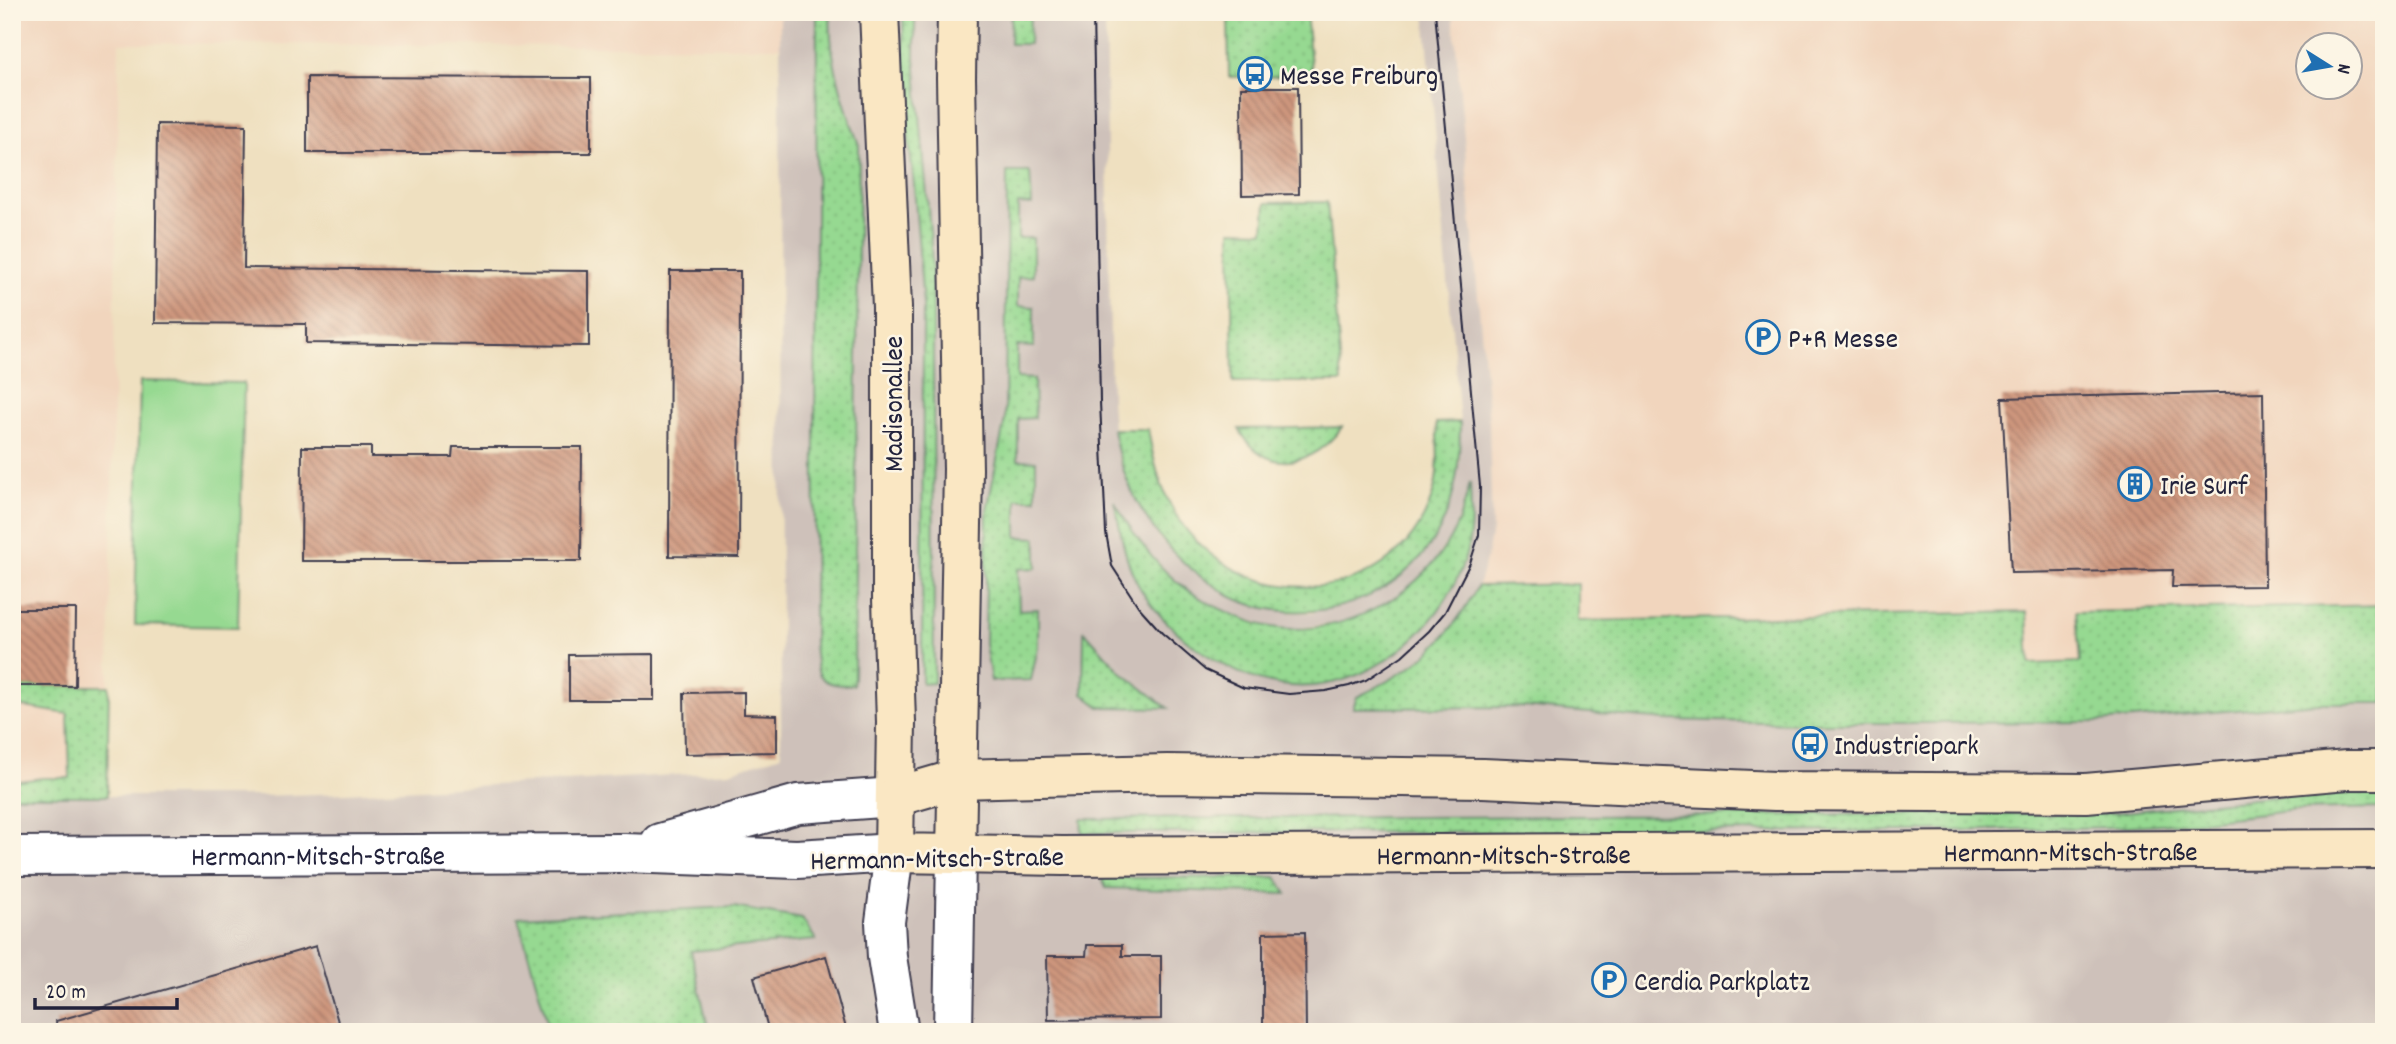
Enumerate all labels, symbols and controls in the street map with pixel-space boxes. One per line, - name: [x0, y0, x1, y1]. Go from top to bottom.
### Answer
- north arrow: [2294, 32, 2364, 102]
- bus stop icon: Messe Freiburg: [1236, 55, 1274, 93]
- place label: Messe Freiburg: [1280, 59, 1438, 99]
- text: N: [2328, 61, 2356, 76]
- parking icon: P+R Messe: [1744, 318, 1782, 356]
- place label: P+R Messe: [1788, 322, 1898, 362]
- street label: Madisonallee: [877, 336, 917, 472]
- building icon: Irie Surf: [2116, 465, 2154, 503]
- place label: Irie Surf: [2160, 469, 2249, 509]
- bus stop icon: Industriepark: [1791, 725, 1829, 763]
- place label: Industriepark: [1834, 729, 1979, 769]
- street label: Hermann-Mitsch-Straße: [1943, 835, 2198, 876]
- street label: Hermann-Mitsch-Straße: [1376, 838, 1631, 879]
- street label: Hermann-Mitsch-Straße: [191, 839, 445, 880]
- street label: Hermann-Mitsch-Straße: [810, 840, 1064, 884]
- parking icon: Cerdia Parkplatz: [1590, 961, 1628, 999]
- place label: Cerdia Parkplatz: [1634, 965, 1810, 1005]
- scale bar: [35, 967, 177, 1011]
- text: 20 m: [46, 979, 86, 1009]

